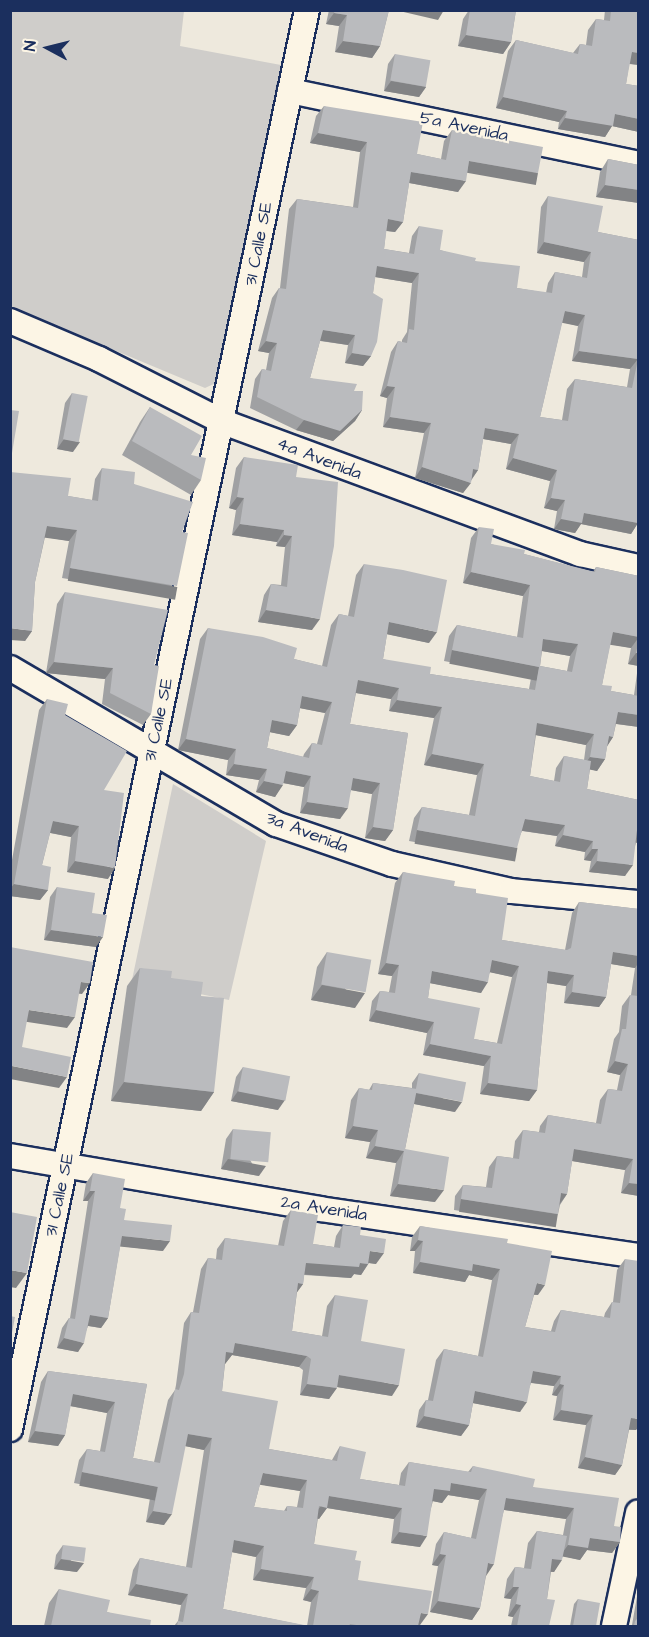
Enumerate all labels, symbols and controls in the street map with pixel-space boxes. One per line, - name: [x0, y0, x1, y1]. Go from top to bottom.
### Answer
- north arrow: [18, 18, 78, 78]
- text: N: [19, 39, 42, 52]
- street label: 5a Avenida: [418, 107, 510, 147]
- street label: 31 Calle SE: [240, 200, 278, 288]
- street label: 4a Avenida: [273, 433, 365, 485]
- street label: 31 Calle SE: [140, 676, 178, 764]
- street label: 3a Avenida: [263, 807, 351, 859]
- street label: 31 Calle SE: [41, 1151, 79, 1239]
- street label: 2a Avenida: [279, 1191, 369, 1227]

